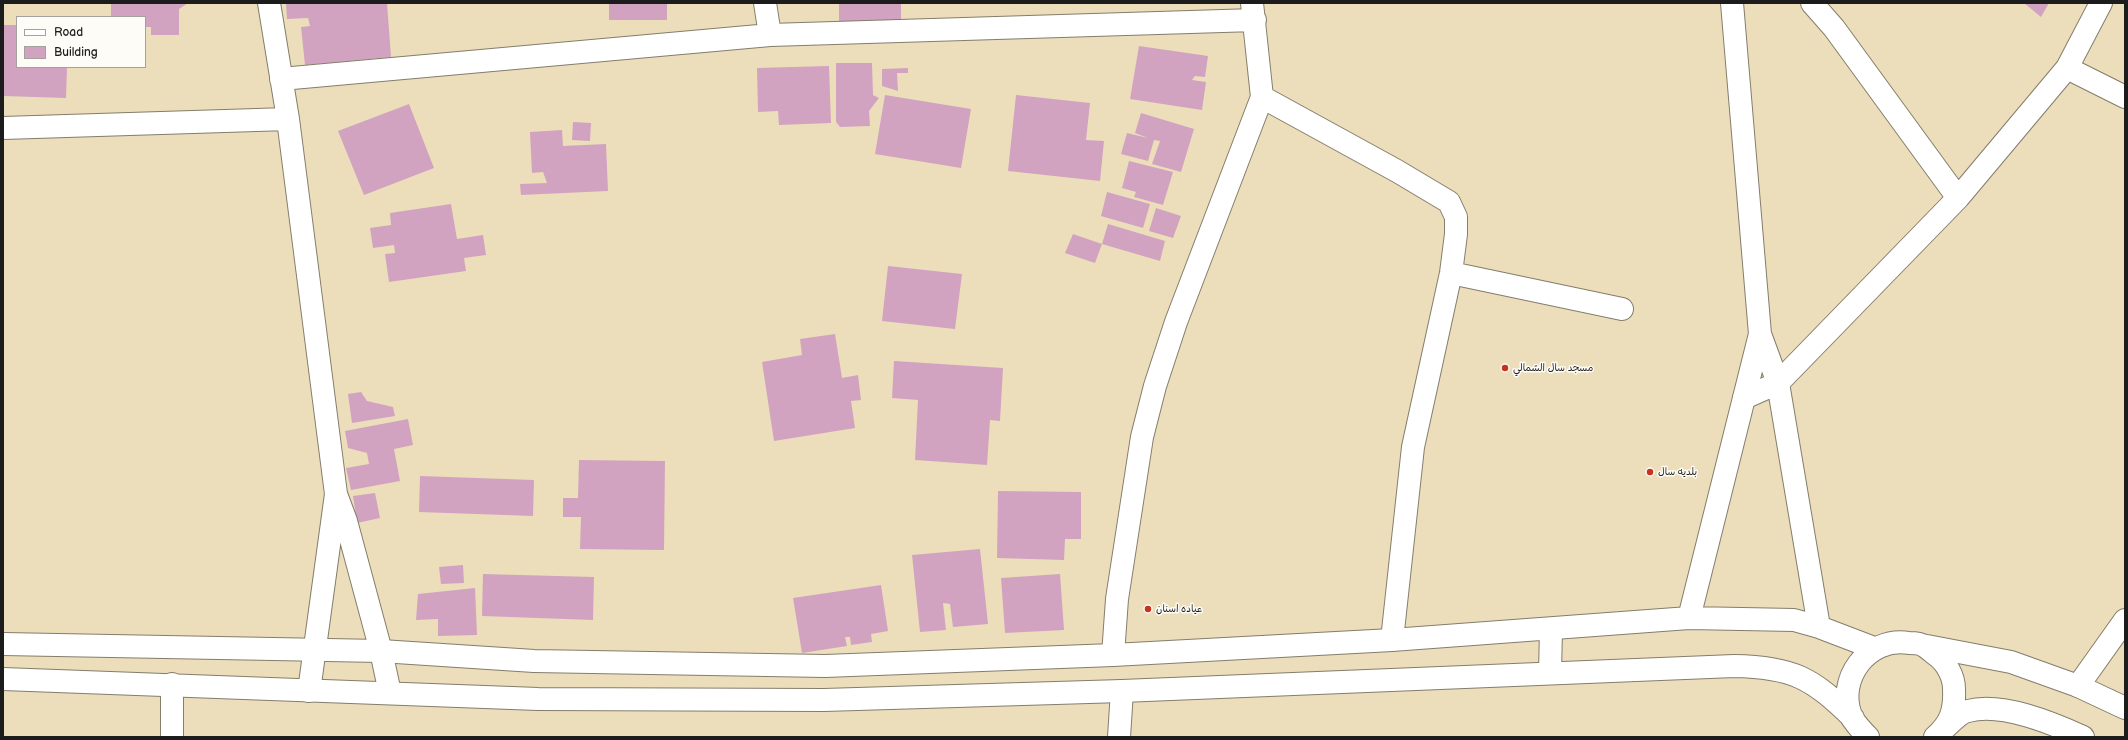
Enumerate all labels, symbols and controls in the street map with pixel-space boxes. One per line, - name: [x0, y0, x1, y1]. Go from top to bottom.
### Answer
- legend: [16, 16, 146, 68]
- text: Road: [54, 25, 83, 40]
- text: Building: [54, 45, 98, 60]
- place label: مسجد سال الشمالي: [1513, 362, 1593, 374]
- marker: مسجد سال الشمالي: [1500, 363, 1510, 373]
- place label: بلديه سال: [1658, 466, 1697, 478]
- marker: بلديه سال: [1645, 467, 1655, 477]
- place label: عياده اسنان: [1156, 603, 1202, 615]
- marker: عياده اسنان: [1143, 604, 1153, 614]

